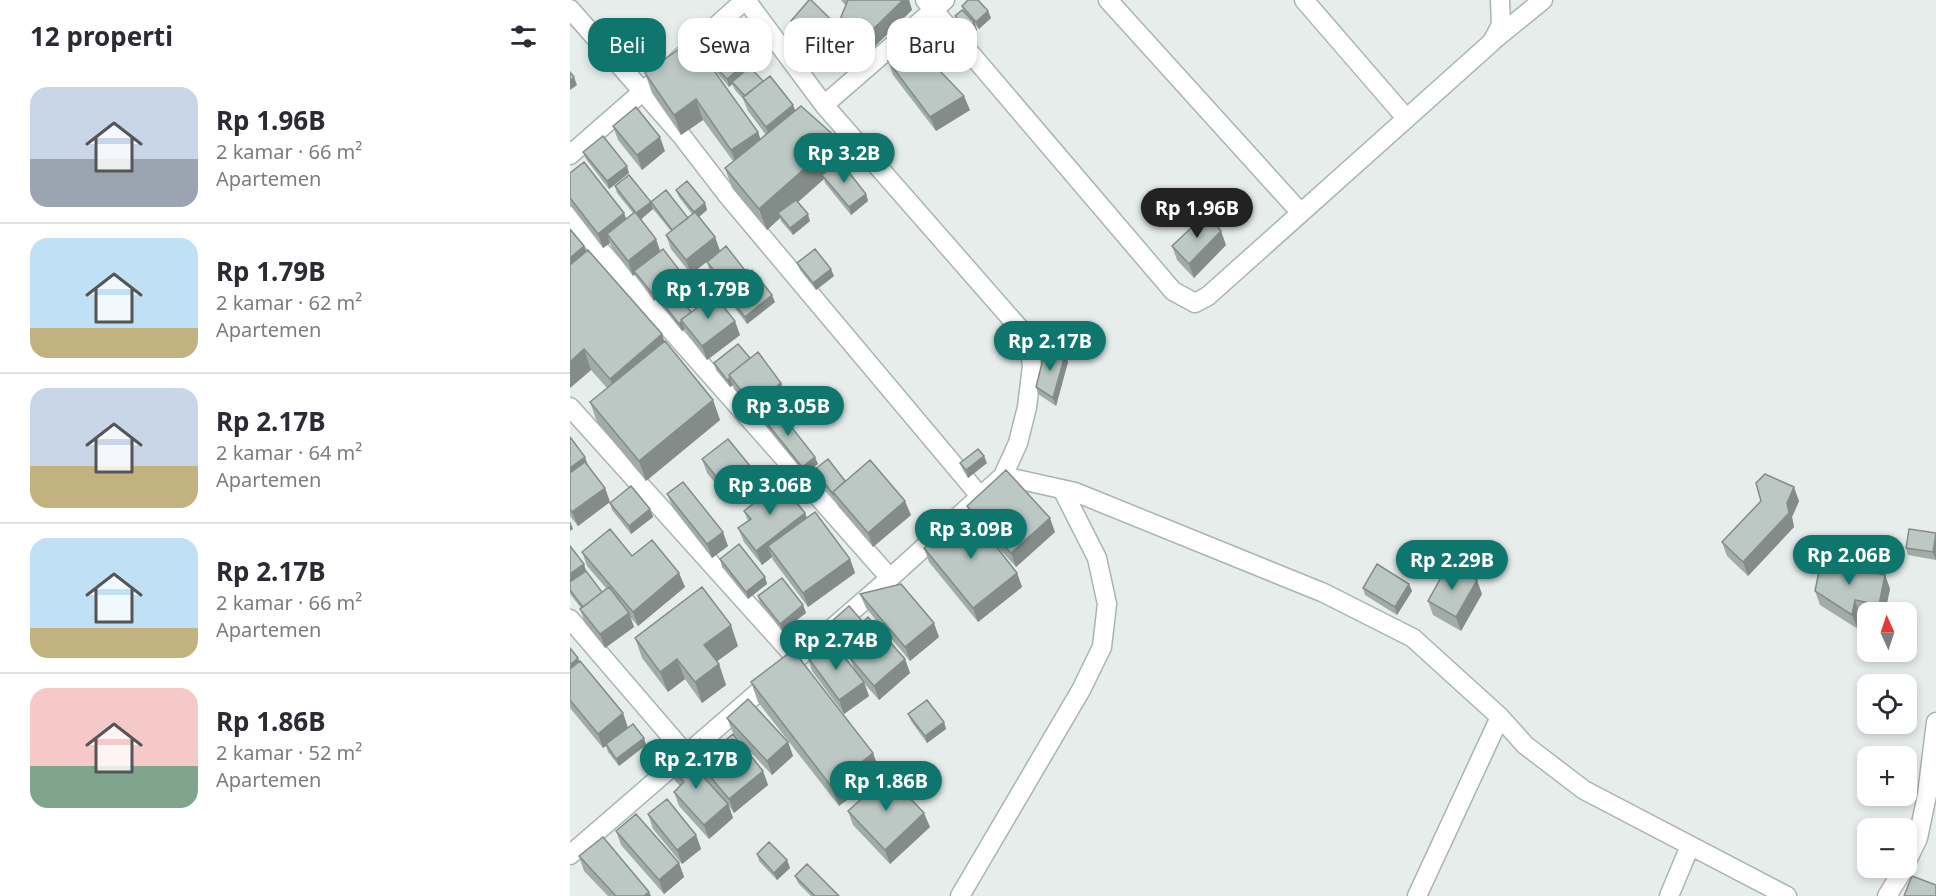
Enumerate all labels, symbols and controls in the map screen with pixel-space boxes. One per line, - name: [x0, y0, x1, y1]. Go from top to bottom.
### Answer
- text: 12 properti: [30, 18, 173, 54]
- chip: Beli: [588, 18, 666, 72]
- chip: Sewa: [678, 18, 772, 72]
- chip: Filter: [784, 18, 875, 72]
- chip: Baru: [887, 18, 977, 72]
- icon: filters: [507, 20, 540, 53]
- text: Rp 1.96B: [216, 102, 325, 138]
- icon: home: [78, 111, 150, 183]
- pin: Rp 3.2B: [789, 133, 899, 184]
- text: 2 kamar · 66 m²: [216, 138, 362, 165]
- text: Rp 3.2B: [808, 139, 880, 166]
- text: Apartemen: [216, 165, 321, 192]
- pin: Rp 1.96B: [1135, 188, 1259, 239]
- text: Rp 1.96B: [1155, 194, 1239, 221]
- text: Rp 1.79B: [216, 253, 325, 289]
- icon: home: [78, 262, 150, 334]
- pin: Rp 1.79B: [646, 269, 770, 320]
- text: Rp 1.79B: [666, 275, 750, 302]
- text: 2 kamar · 62 m²: [216, 289, 362, 316]
- text: Apartemen: [216, 316, 321, 343]
- pin: Rp 2.17B: [988, 321, 1112, 372]
- text: Rp 2.17B: [1008, 327, 1092, 354]
- pin: Rp 3.05B: [726, 386, 850, 437]
- text: Rp 3.05B: [746, 392, 830, 419]
- text: Rp 2.17B: [216, 403, 325, 439]
- icon: home: [78, 412, 150, 484]
- text: 2 kamar · 64 m²: [216, 439, 362, 466]
- pin: Rp 3.06B: [708, 465, 832, 516]
- text: Apartemen: [216, 466, 321, 493]
- text: Rp 3.06B: [728, 471, 812, 498]
- pin: Rp 3.09B: [909, 509, 1033, 560]
- text: Rp 3.09B: [929, 515, 1013, 542]
- pin: Rp 2.06B: [1787, 535, 1911, 586]
- pin: Rp 2.29B: [1390, 540, 1514, 591]
- text: Rp 2.06B: [1807, 541, 1891, 568]
- text: Rp 2.29B: [1410, 546, 1494, 573]
- text: Rp 2.17B: [216, 553, 325, 589]
- icon: home: [78, 562, 150, 634]
- text: 2 kamar · 66 m²: [216, 589, 362, 616]
- north arrow: [1857, 602, 1917, 662]
- map controls: [1857, 602, 1917, 878]
- text: Apartemen: [216, 616, 321, 643]
- pin: Rp 2.74B: [774, 620, 898, 671]
- text: Rp 2.74B: [794, 626, 878, 653]
- button: locate: [1857, 674, 1917, 734]
- text: Rp 1.86B: [216, 703, 325, 739]
- icon: home: [78, 712, 150, 784]
- text: 2 kamar · 52 m²: [216, 739, 362, 766]
- pin: Rp 2.17B: [634, 739, 758, 790]
- text: Rp 2.17B: [654, 745, 738, 772]
- button: +: [1857, 746, 1917, 806]
- pin: Rp 1.86B: [824, 761, 948, 812]
- text: Apartemen: [216, 766, 321, 793]
- text: Rp 1.86B: [844, 767, 928, 794]
- button: −: [1857, 818, 1917, 878]

